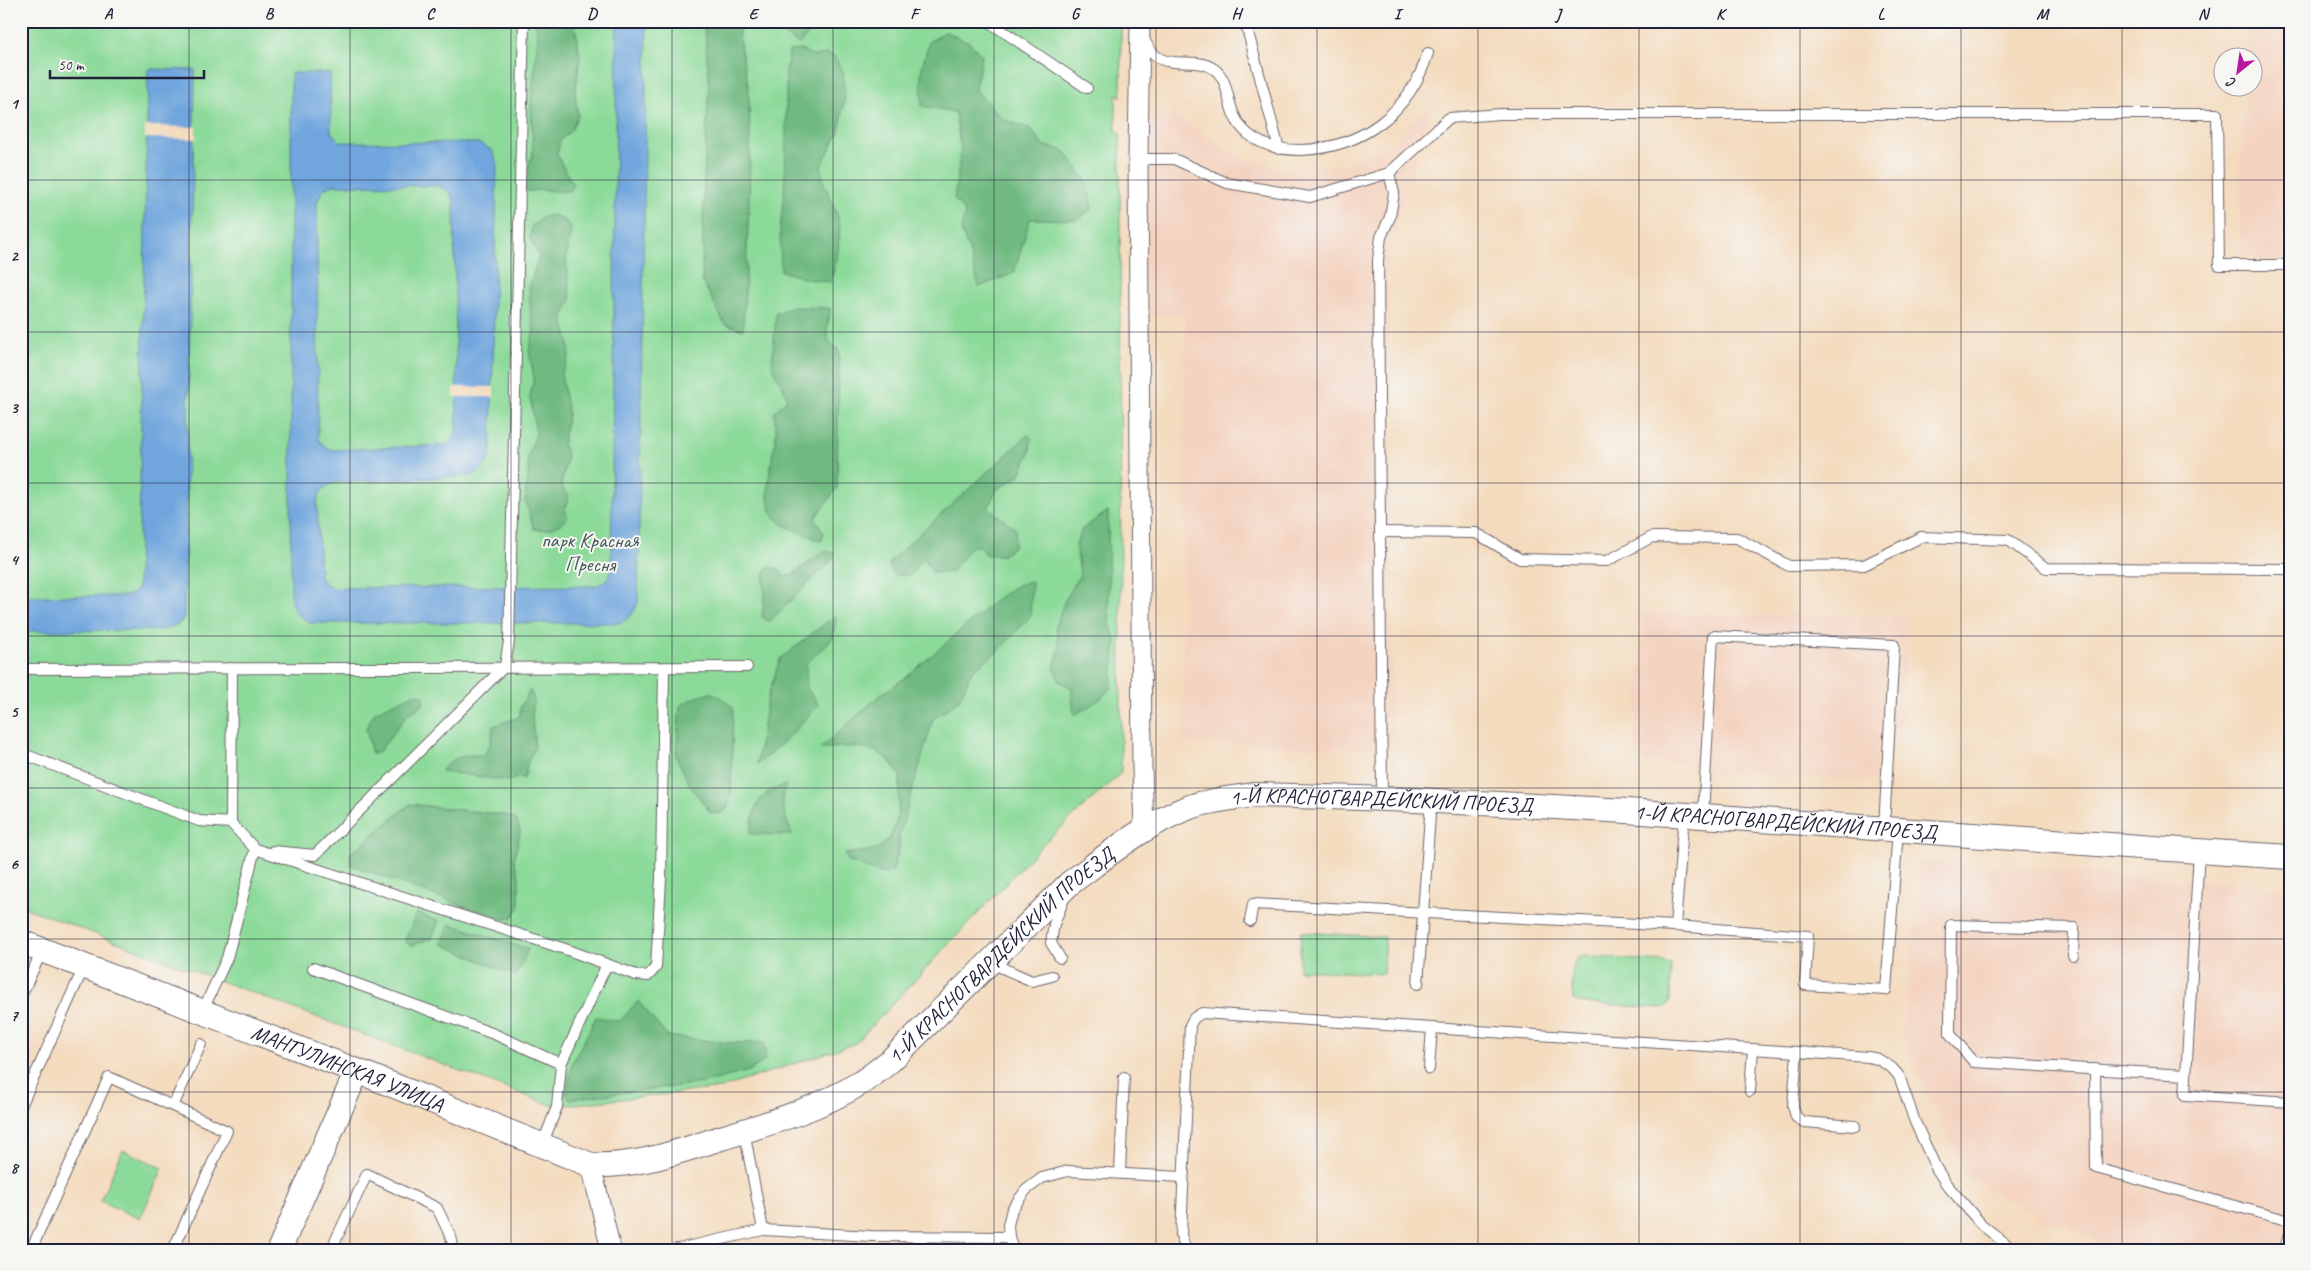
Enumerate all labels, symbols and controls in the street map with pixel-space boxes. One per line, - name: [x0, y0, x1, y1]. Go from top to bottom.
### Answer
- text: A: [104, 4, 114, 24]
- text: B: [265, 4, 275, 24]
- text: C: [426, 4, 436, 24]
- text: D: [587, 4, 598, 24]
- text: E: [749, 4, 760, 24]
- text: F: [910, 4, 921, 24]
- text: G: [1071, 4, 1081, 24]
- text: H: [1231, 4, 1243, 24]
- text: I: [1394, 4, 1404, 24]
- text: J: [1554, 4, 1563, 24]
- text: K: [1716, 4, 1728, 24]
- text: L: [1878, 4, 1886, 24]
- text: M: [2036, 4, 2050, 24]
- text: N: [2198, 4, 2211, 24]
- scale bar: [50, 48, 204, 80]
- north arrow: [2214, 48, 2264, 98]
- text: 50 m: [58, 56, 85, 75]
- text: С: [2223, 73, 2239, 92]
- text: 1: [10, 94, 19, 114]
- text: 2: [10, 246, 19, 266]
- text: 3: [10, 398, 19, 418]
- park label: парк Красная Пресня: [541, 527, 640, 577]
- text: 4: [10, 550, 19, 570]
- text: 5: [11, 702, 20, 722]
- street label: 1-Й КРАСНОГВАРДЕЙСКИЙ ПРОЕЗД: [1228, 781, 1535, 819]
- street label: 1-Й КРАСНОГВАРДЕЙСКИЙ ПРОЕЗД: [1634, 799, 1939, 846]
- street label: 1-Й КРАСНОГВАРДЕЙСКИЙ ПРОЕЗД: [882, 841, 1120, 1069]
- text: 6: [10, 854, 19, 874]
- text: 7: [10, 1006, 19, 1026]
- street label: МАНТУЛИНСКАЯ УЛИЦА: [248, 1019, 448, 1117]
- text: 8: [10, 1158, 19, 1178]

